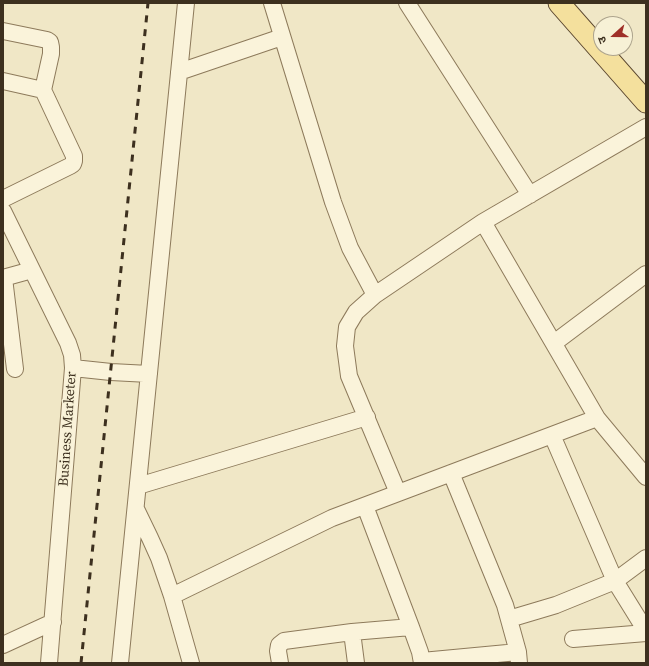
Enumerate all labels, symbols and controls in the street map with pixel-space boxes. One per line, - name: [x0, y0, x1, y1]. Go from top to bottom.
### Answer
- north arrow: [593, 16, 633, 56]
- text: उ: [594, 34, 610, 46]
- street label: Business Marketer: [56, 371, 80, 487]

